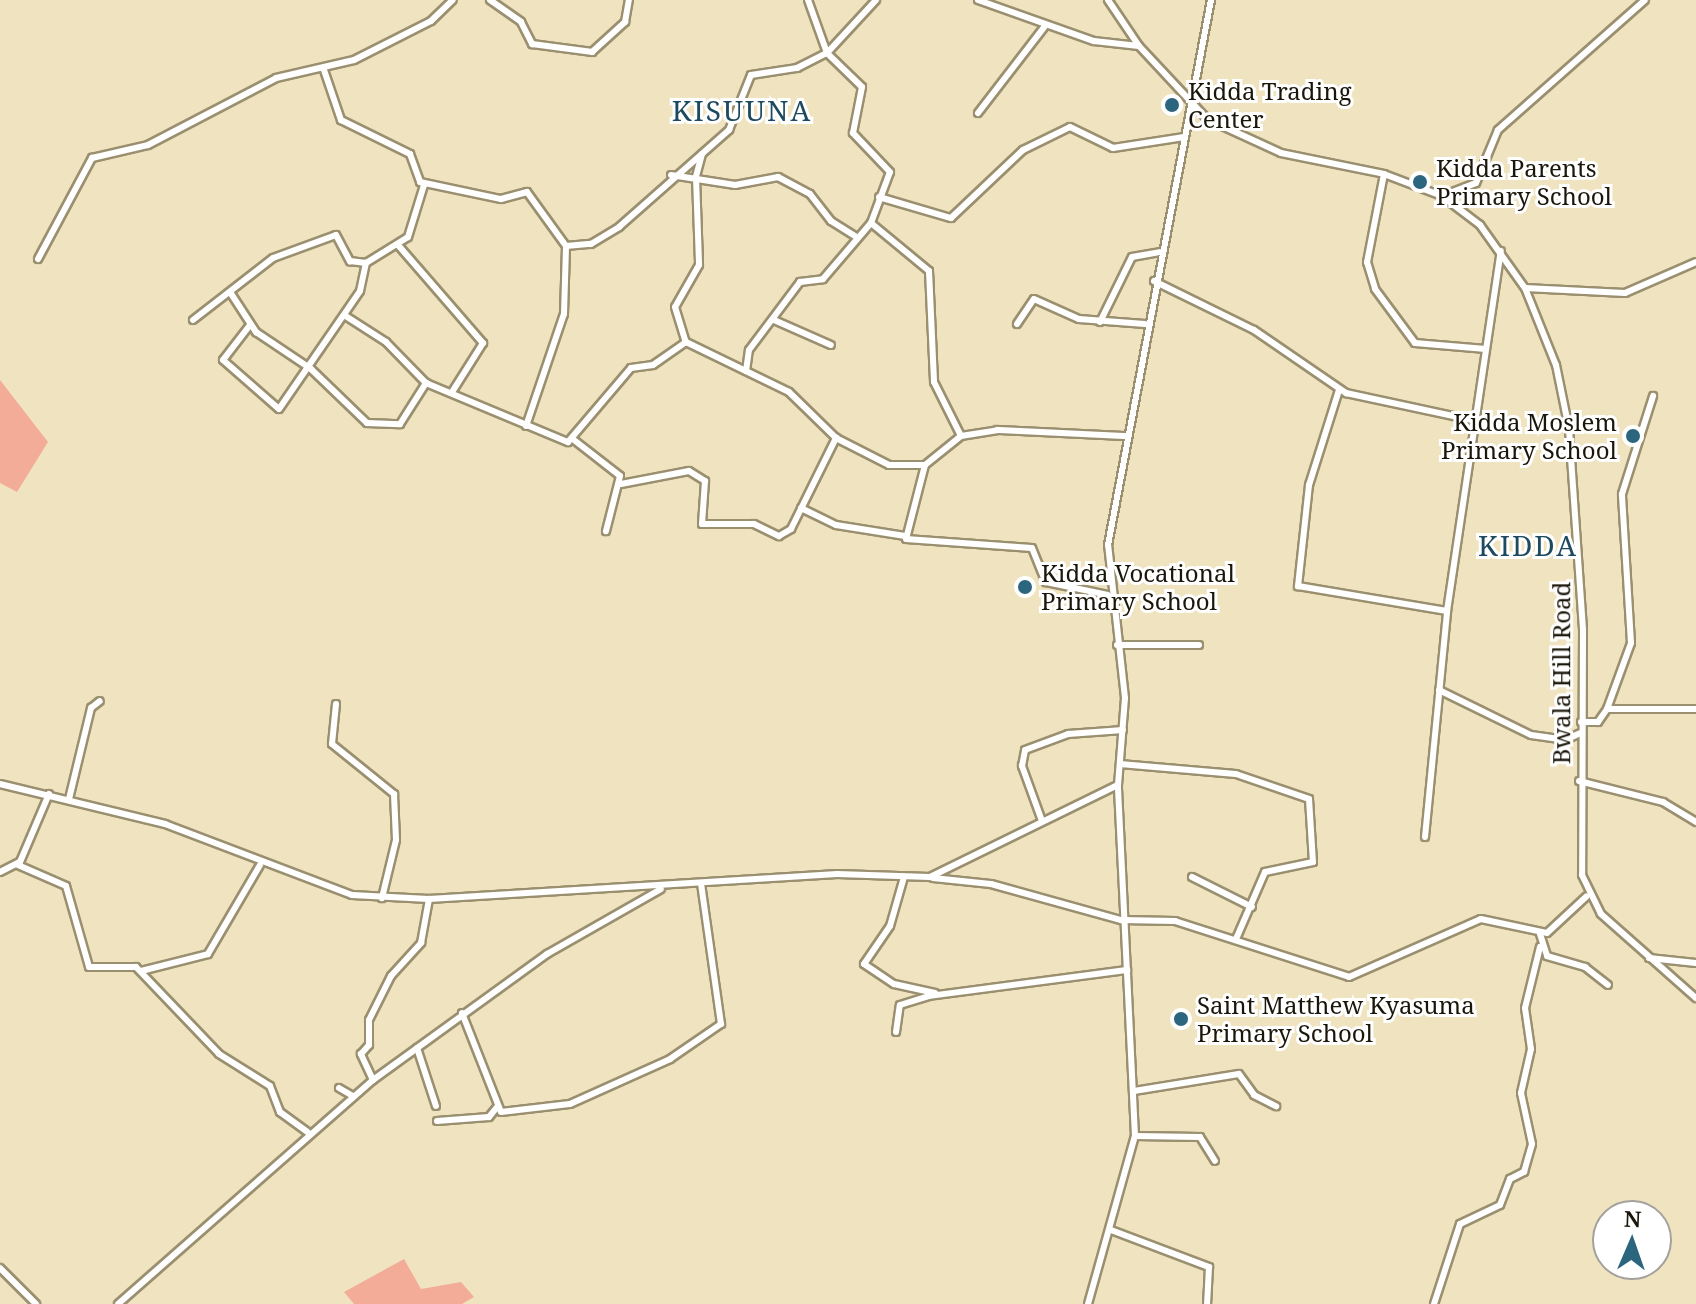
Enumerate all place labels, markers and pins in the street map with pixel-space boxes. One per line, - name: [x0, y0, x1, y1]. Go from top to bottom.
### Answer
- place label: Kidda Trading Center: [1188, 77, 1352, 133]
- marker: Kidda Trading Center: [1163, 96, 1181, 114]
- place label: Kidda Parents Primary School: [1436, 154, 1612, 210]
- marker: Kidda Parents Primary School: [1411, 173, 1429, 191]
- place label: Kidda Moslem Primary School: [1441, 408, 1617, 464]
- marker: Kidda Moslem Primary School: [1624, 427, 1642, 445]
- place label: Kidda Vocational Primary School: [1041, 559, 1235, 615]
- marker: Kidda Vocational Primary School: [1016, 578, 1034, 596]
- place label: Saint Matthew Kyasuma Primary School: [1197, 991, 1475, 1047]
- marker: Saint Matthew Kyasuma Primary School: [1172, 1010, 1190, 1028]

